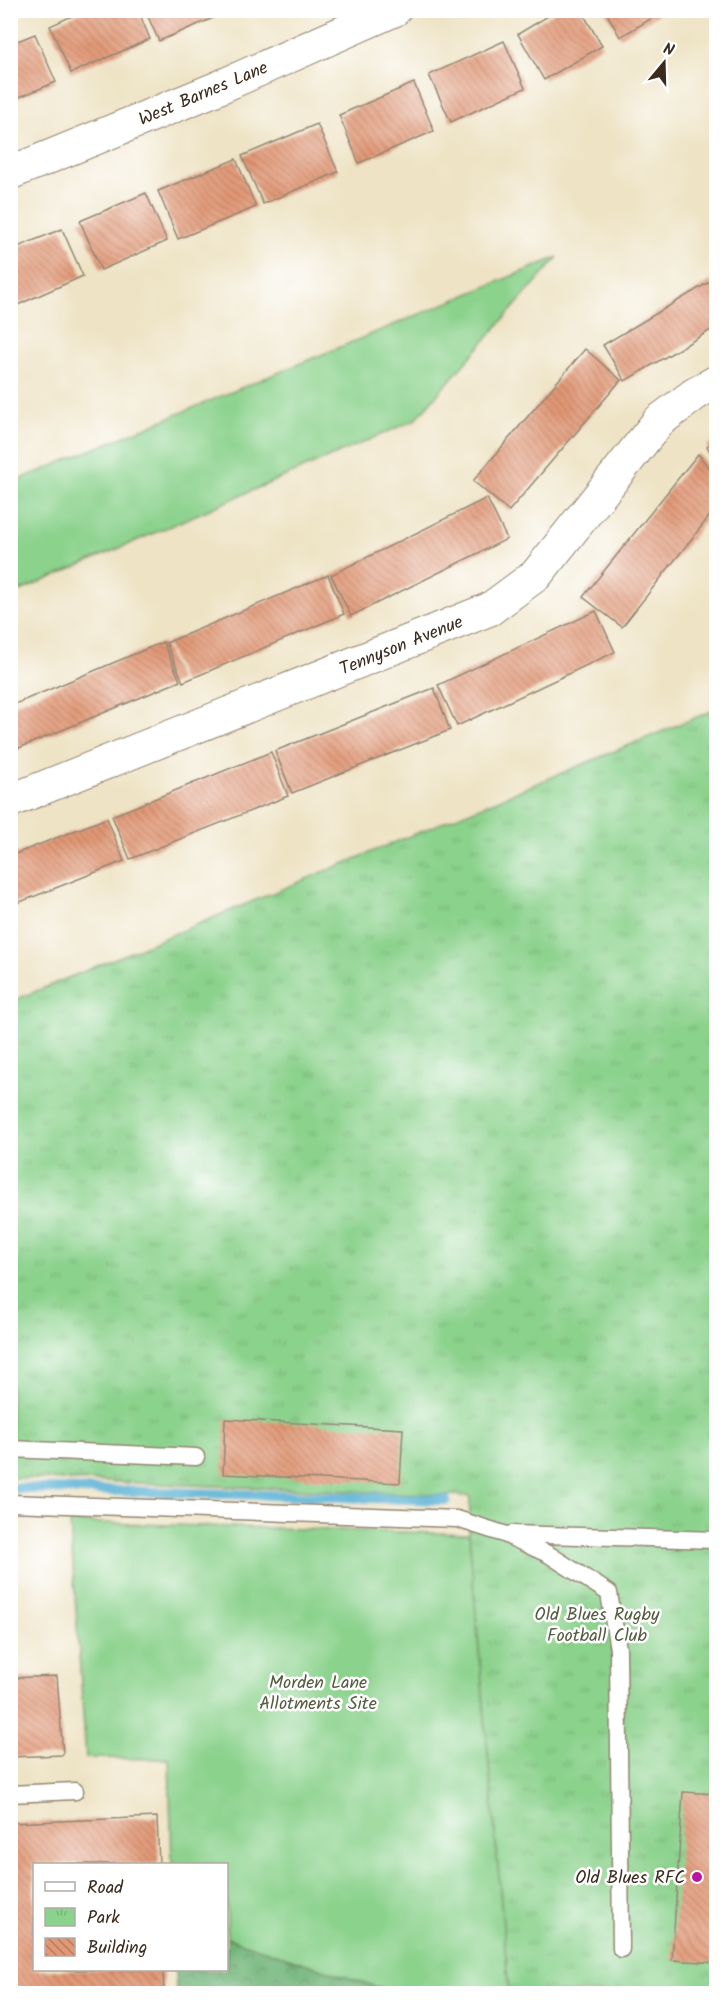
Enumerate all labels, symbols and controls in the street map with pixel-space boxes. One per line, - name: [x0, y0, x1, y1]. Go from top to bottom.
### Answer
- north arrow: [634, 33, 694, 93]
- text: N: [660, 37, 677, 64]
- street label: West Barnes Lane: [134, 54, 273, 135]
- street label: Tennyson Avenue: [335, 608, 468, 684]
- park label: Old Blues Rugby Football Club: [535, 1601, 660, 1651]
- park label: Morden Lane Allotments Site: [259, 1669, 377, 1719]
- legend: [33, 1863, 228, 1971]
- place label: Old Blues RFC: [575, 1864, 685, 1893]
- marker: Old Blues RFC: [690, 1870, 704, 1884]
- text: Road: [87, 1874, 124, 1903]
- text: Park: [87, 1904, 120, 1933]
- text: Building: [87, 1934, 147, 1963]

